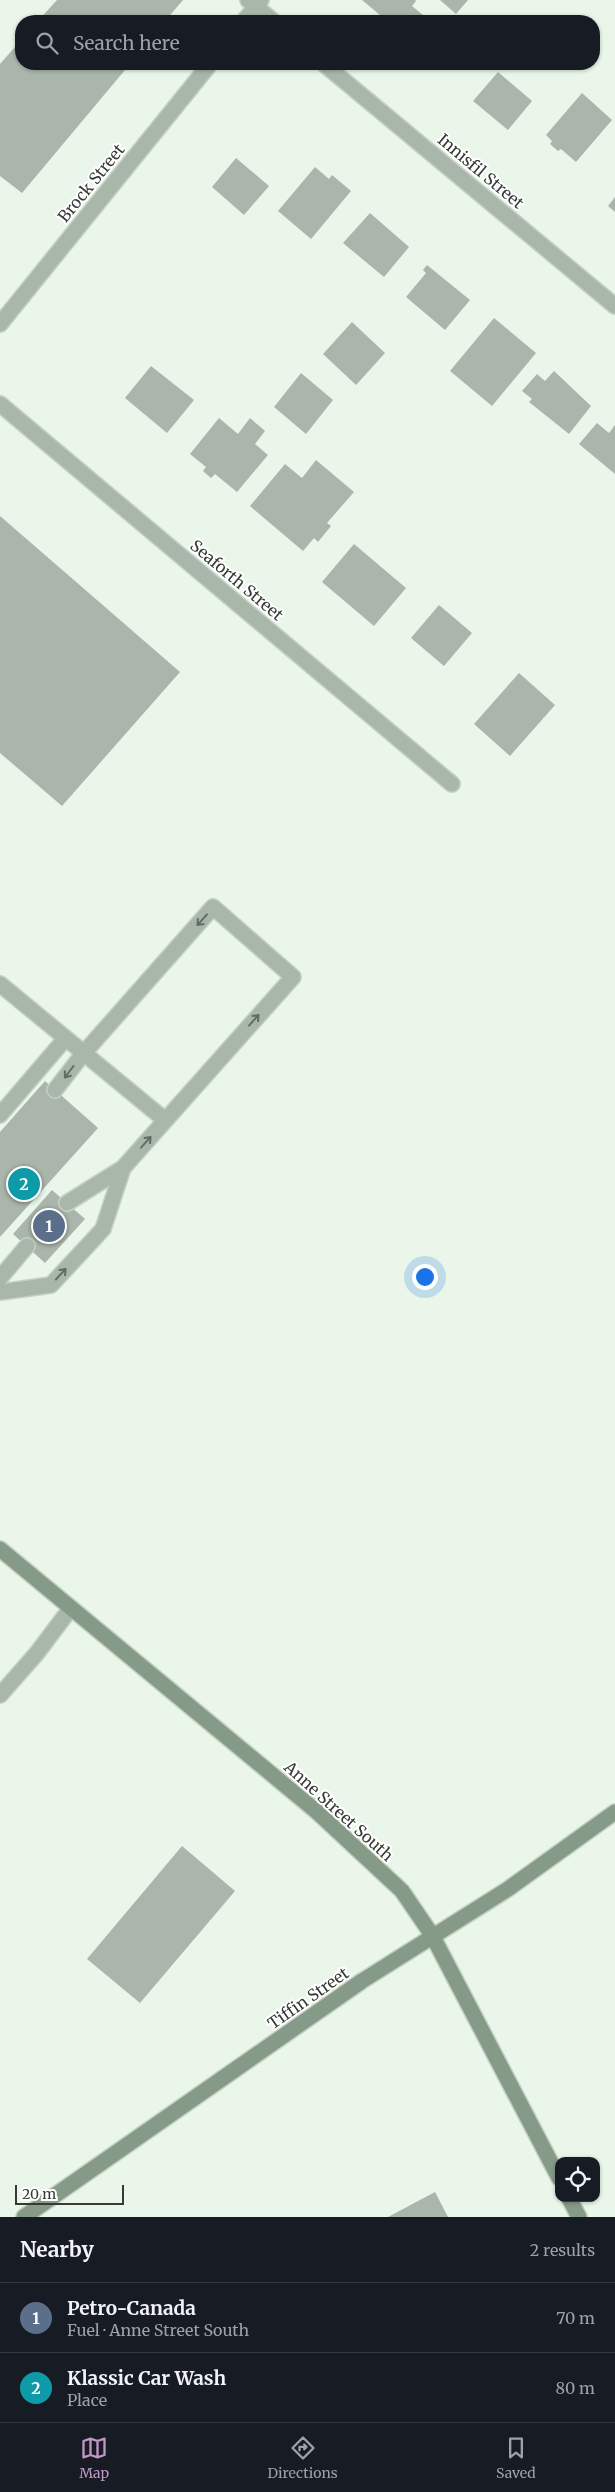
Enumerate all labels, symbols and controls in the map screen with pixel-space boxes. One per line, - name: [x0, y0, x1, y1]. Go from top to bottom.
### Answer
- search box: [15, 15, 600, 70]
- icon: search: [33, 29, 61, 57]
- text: Search here: [73, 31, 180, 55]
- street label: Innisfil Street: [434, 129, 529, 213]
- street label: Brock Street: [53, 139, 129, 226]
- street label: Seaforth Street: [186, 535, 288, 625]
- one-way arrow: [196, 913, 208, 926]
- one-way arrow: [248, 1014, 260, 1027]
- one-way arrow: [64, 1065, 74, 1079]
- one-way arrow: [140, 1135, 152, 1148]
- pin: 2: [8, 1165, 40, 1203]
- pin: 1: [33, 1207, 65, 1245]
- your location: [412, 1264, 438, 1290]
- one-way arrow: [55, 1268, 67, 1281]
- street label: Anne Street South: [280, 1756, 398, 1865]
- street label: Tiffin Street: [264, 1962, 353, 2033]
- map controls: [555, 2157, 600, 2202]
- button: locate: [555, 2157, 600, 2202]
- scale bar: [15, 2182, 124, 2205]
- text: 20 m: [22, 2185, 56, 2203]
- text: Nearby: [20, 2236, 94, 2263]
- text: 2 results: [530, 2240, 595, 2260]
- text: Petro-Canada: [67, 2296, 196, 2320]
- text: 1: [32, 2308, 40, 2328]
- text: 70 m: [556, 2308, 595, 2328]
- text: Fuel · Anne Street South: [67, 2320, 249, 2340]
- text: Klassic Car Wash: [67, 2366, 226, 2390]
- text: 2: [31, 2378, 41, 2398]
- text: 80 m: [556, 2378, 595, 2398]
- text: Place: [67, 2390, 107, 2410]
- tab: Map: [79, 2434, 109, 2482]
- tab: Directions: [268, 2434, 338, 2482]
- tab: Saved: [496, 2434, 536, 2482]

